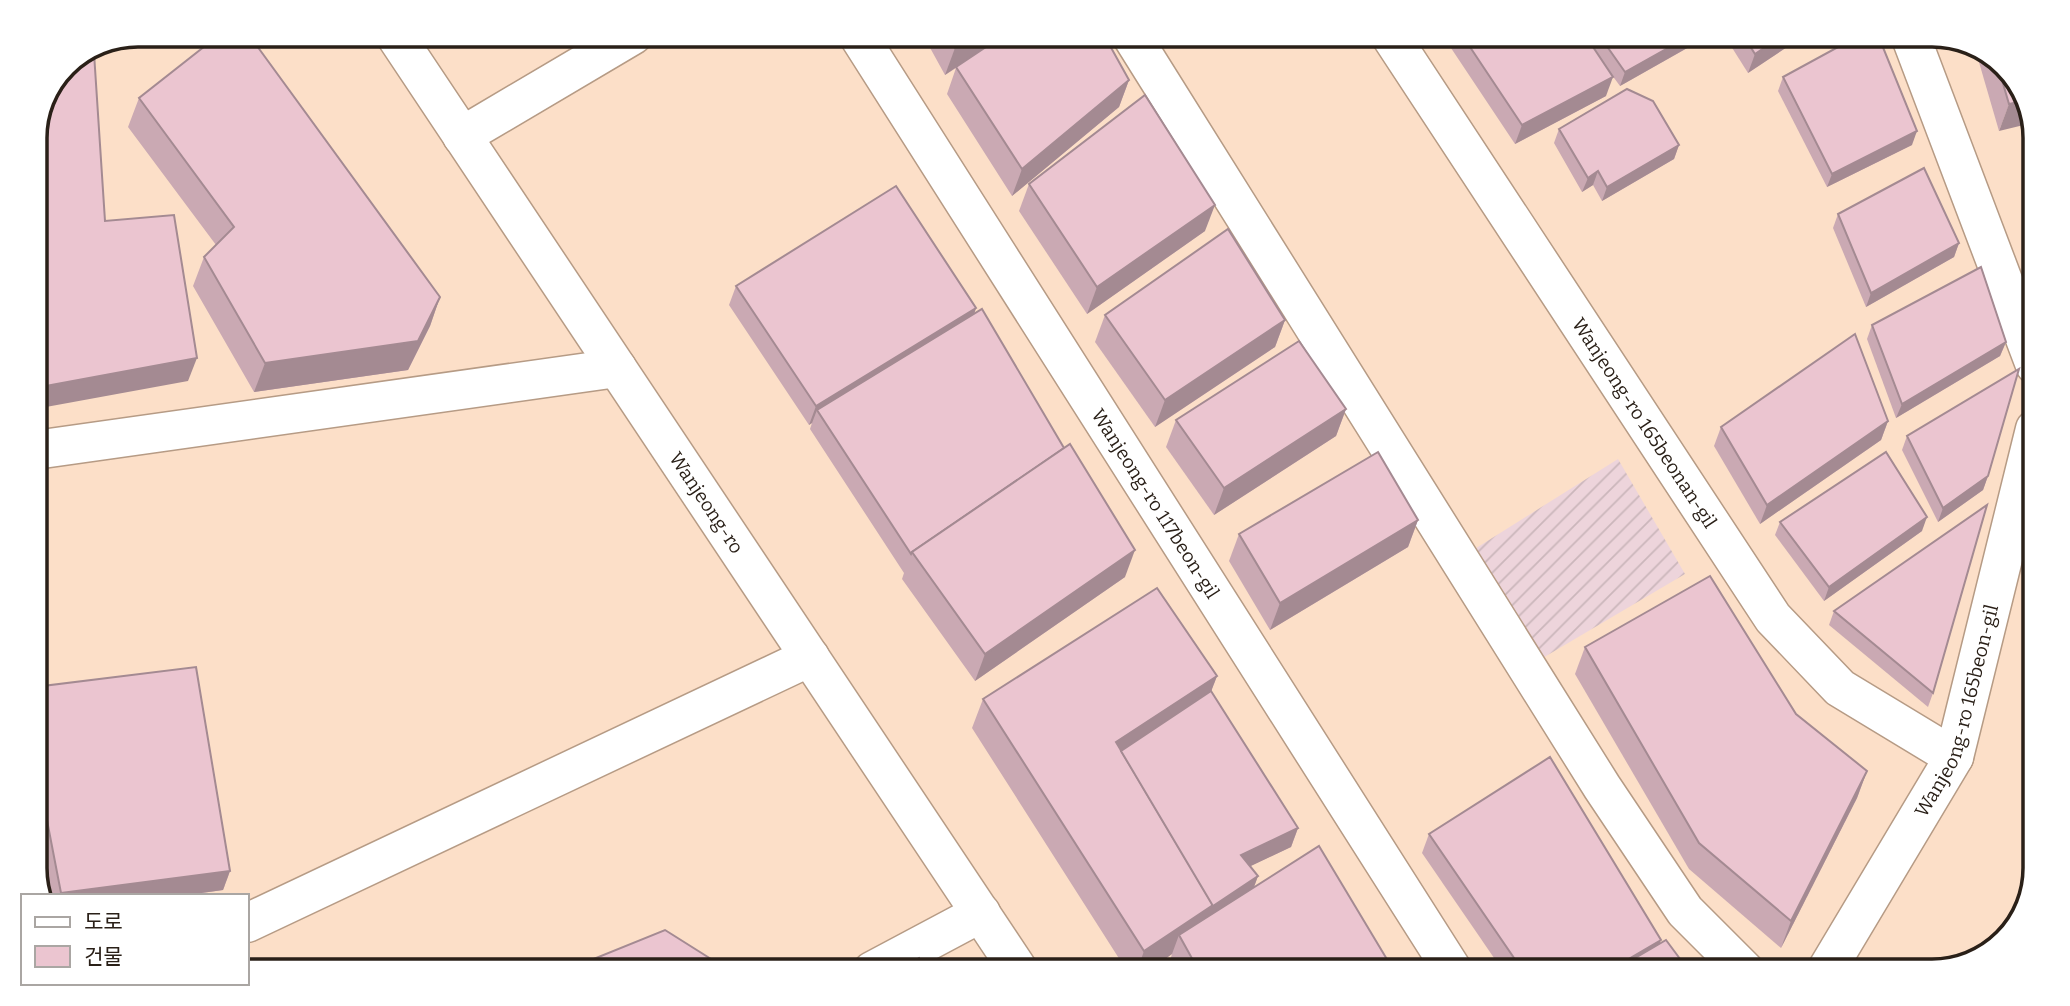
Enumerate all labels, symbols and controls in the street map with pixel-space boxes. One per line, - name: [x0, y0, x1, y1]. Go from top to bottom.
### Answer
- street label: Wanjeong-ro 165beonan-gil: [1567, 313, 1722, 532]
- street label: Wanjeong-ro 117beon-gil: [1087, 404, 1225, 603]
- street label: Wanjeong-ro: [665, 448, 749, 558]
- street label: Wanjeong-ro 165beon-gil: [1910, 602, 2003, 821]
- legend: [21, 894, 248, 985]
- text: 도로: [84, 909, 123, 935]
- text: 건물: [84, 944, 123, 970]

